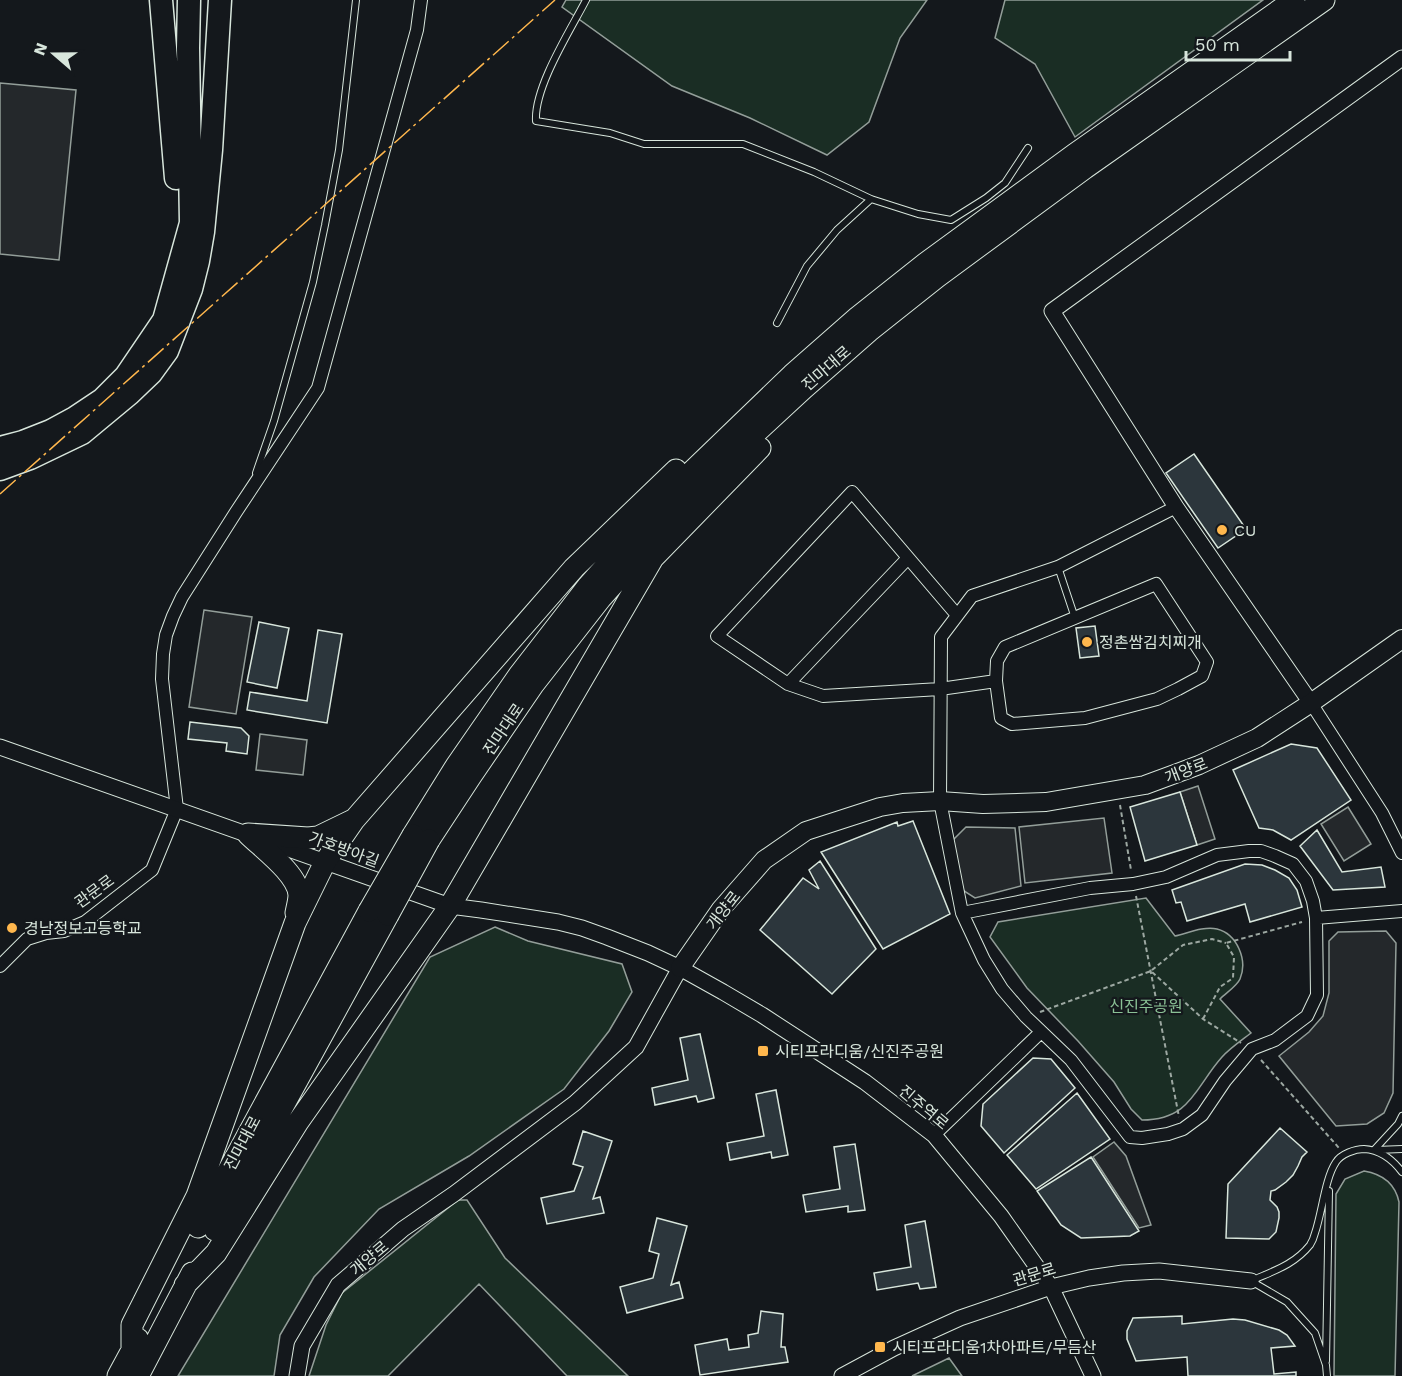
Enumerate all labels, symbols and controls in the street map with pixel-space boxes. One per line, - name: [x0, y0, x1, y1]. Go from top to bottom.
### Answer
- north arrow: [24, 24, 84, 84]
- scale bar: [1186, 24, 1290, 62]
- text: 50 m: [1195, 34, 1240, 55]
- text: N: [29, 40, 51, 58]
- street label: 진마대로: [798, 342, 855, 395]
- place label: CU: [1234, 521, 1256, 540]
- marker: CU: [1215, 523, 1229, 537]
- place label: 정촌쌈김치찌개: [1099, 633, 1202, 652]
- marker: 정촌쌈김치찌개: [1080, 635, 1094, 649]
- street label: 진마대로: [479, 699, 528, 759]
- street label: 개양로: [1162, 754, 1210, 787]
- street label: 가호방아길: [306, 828, 382, 871]
- street label: 관문로: [71, 871, 118, 912]
- street label: 개양로: [702, 887, 745, 934]
- place label: 경남정보고등학교: [24, 919, 142, 938]
- marker: 경남정보고등학교: [5, 921, 19, 935]
- park label: 신진주공원: [1109, 997, 1183, 1016]
- place label: 시티프라디움/신진주공원: [775, 1042, 944, 1061]
- marker: 시티프라디움/신진주공원: [756, 1044, 770, 1058]
- street label: 진주역로: [895, 1081, 953, 1134]
- street label: 진마대로: [220, 1113, 265, 1174]
- street label: 개양로: [346, 1237, 393, 1280]
- street label: 관문로: [1010, 1259, 1058, 1290]
- place label: 시티프라디움1차아파트/무듬산: [892, 1338, 1097, 1357]
- marker: 시티프라디움1차아파트/무듬산: [873, 1340, 887, 1354]

